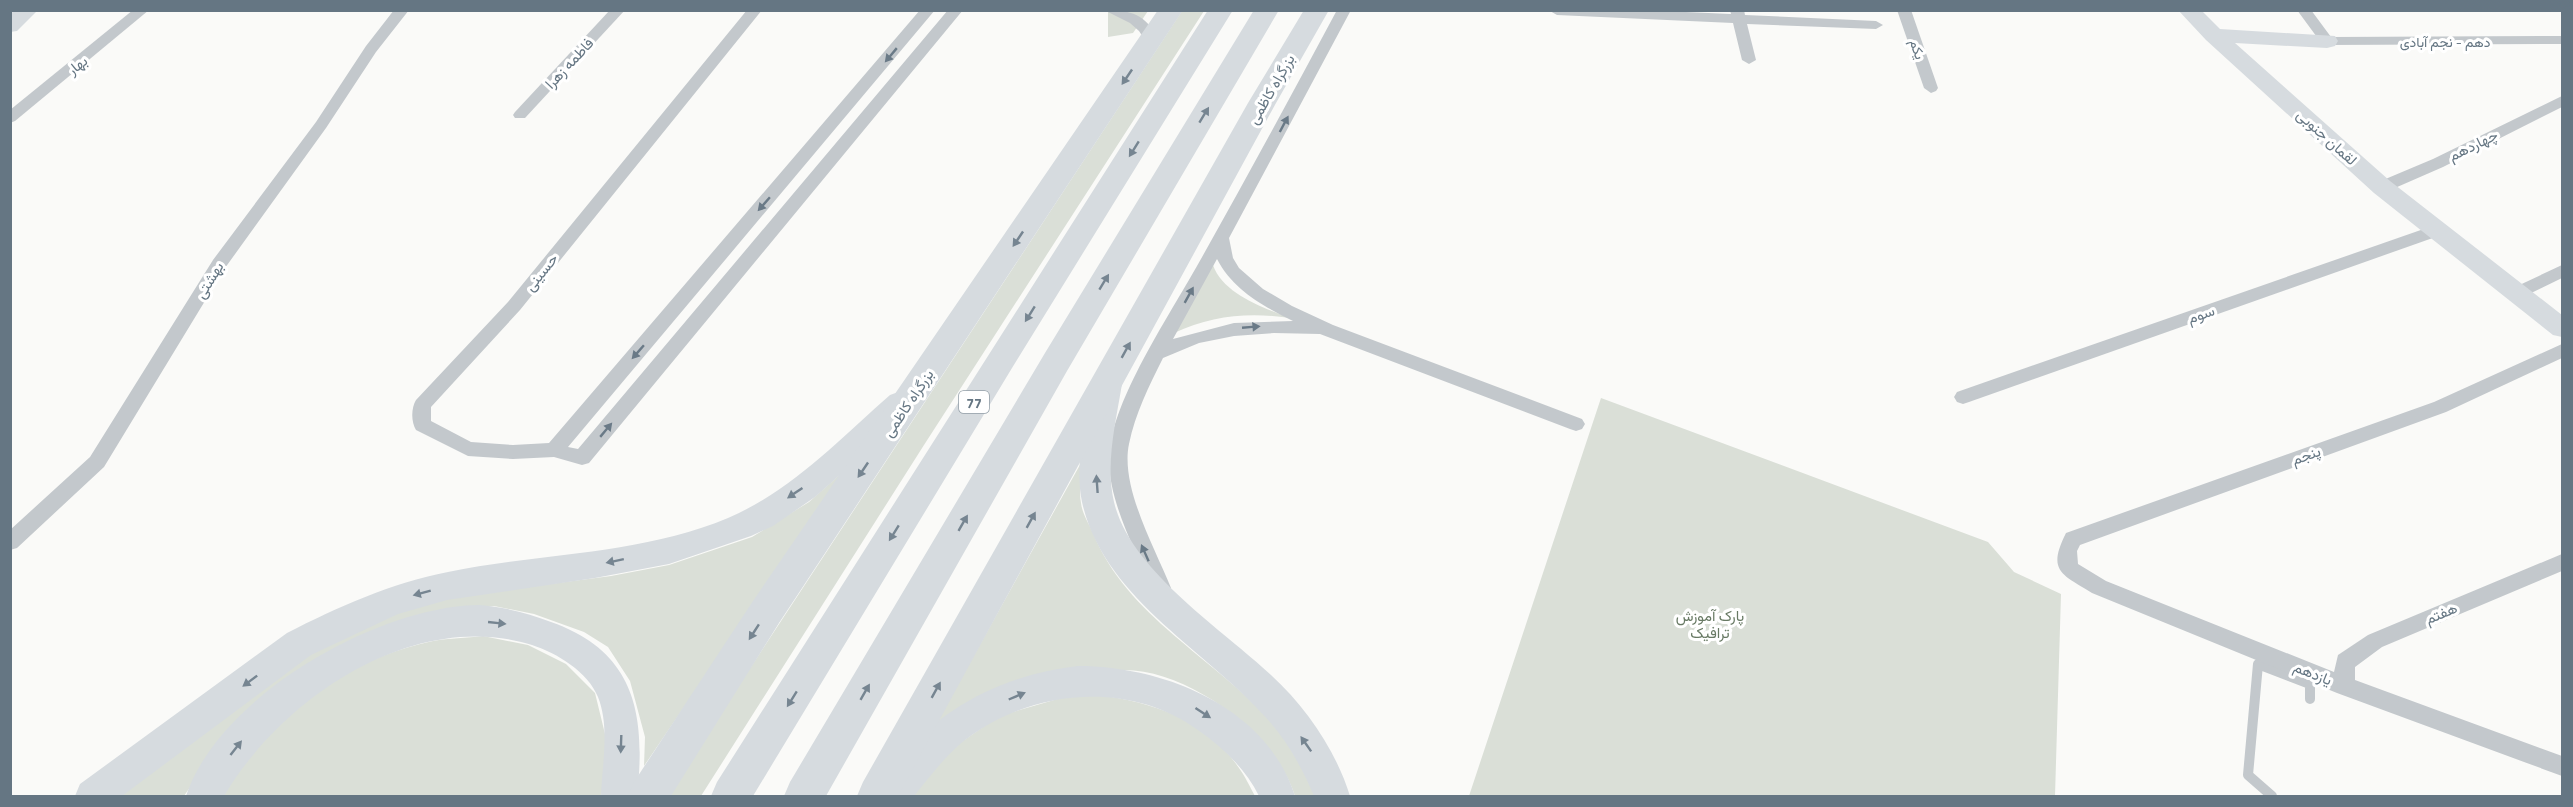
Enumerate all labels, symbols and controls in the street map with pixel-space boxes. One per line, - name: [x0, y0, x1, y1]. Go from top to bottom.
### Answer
- street label: دهم - نجم آبادی: [2400, 31, 2491, 52]
- street label: فاطمه زهرا: [539, 32, 599, 94]
- street label: یکم: [1905, 36, 1931, 62]
- one-way arrow: [884, 47, 897, 63]
- street label: بهار: [61, 49, 92, 81]
- street label: بزرگراه کاظمی: [1242, 50, 1300, 128]
- one-way arrow: [1121, 68, 1133, 84]
- street label: لقمان جنوبی: [2291, 103, 2363, 171]
- one-way arrow: [1199, 107, 1210, 123]
- one-way arrow: [1279, 115, 1289, 132]
- street label: چهاردهم: [2444, 123, 2502, 167]
- one-way arrow: [1129, 141, 1140, 157]
- one-way arrow: [758, 196, 771, 212]
- one-way arrow: [1013, 230, 1024, 247]
- street label: حسینی: [519, 248, 563, 296]
- street label: بهشتی: [189, 257, 229, 303]
- one-way arrow: [1099, 273, 1109, 290]
- one-way arrow: [1184, 286, 1194, 303]
- street label: سوم: [2184, 299, 2218, 329]
- one-way arrow: [1024, 305, 1035, 322]
- one-way arrow: [1242, 322, 1261, 332]
- one-way arrow: [1121, 341, 1131, 358]
- one-way arrow: [632, 344, 645, 359]
- street label: بزرگراه کاظمی: [877, 364, 939, 442]
- road number: 77: [959, 391, 989, 413]
- one-way arrow: [599, 422, 612, 438]
- street label: پنجم: [2288, 439, 2324, 471]
- one-way arrow: [857, 462, 869, 478]
- one-way arrow: [1092, 474, 1101, 493]
- one-way arrow: [788, 487, 804, 499]
- one-way arrow: [1026, 511, 1036, 528]
- one-way arrow: [958, 515, 969, 531]
- one-way arrow: [888, 525, 899, 541]
- one-way arrow: [1140, 544, 1150, 562]
- one-way arrow: [605, 557, 624, 566]
- one-way arrow: [413, 588, 432, 598]
- street label: هفتم: [2421, 596, 2461, 630]
- park label: پارک آموزش ترافیک: [1676, 604, 1744, 644]
- one-way arrow: [487, 618, 506, 627]
- one-way arrow: [749, 624, 760, 640]
- street label: یازدهم: [2290, 655, 2336, 691]
- one-way arrow: [243, 675, 259, 687]
- one-way arrow: [931, 682, 941, 699]
- one-way arrow: [860, 684, 871, 700]
- one-way arrow: [786, 691, 797, 707]
- one-way arrow: [1008, 691, 1026, 701]
- one-way arrow: [1195, 707, 1212, 718]
- one-way arrow: [616, 734, 625, 753]
- one-way arrow: [1300, 737, 1312, 753]
- one-way arrow: [230, 740, 243, 756]

